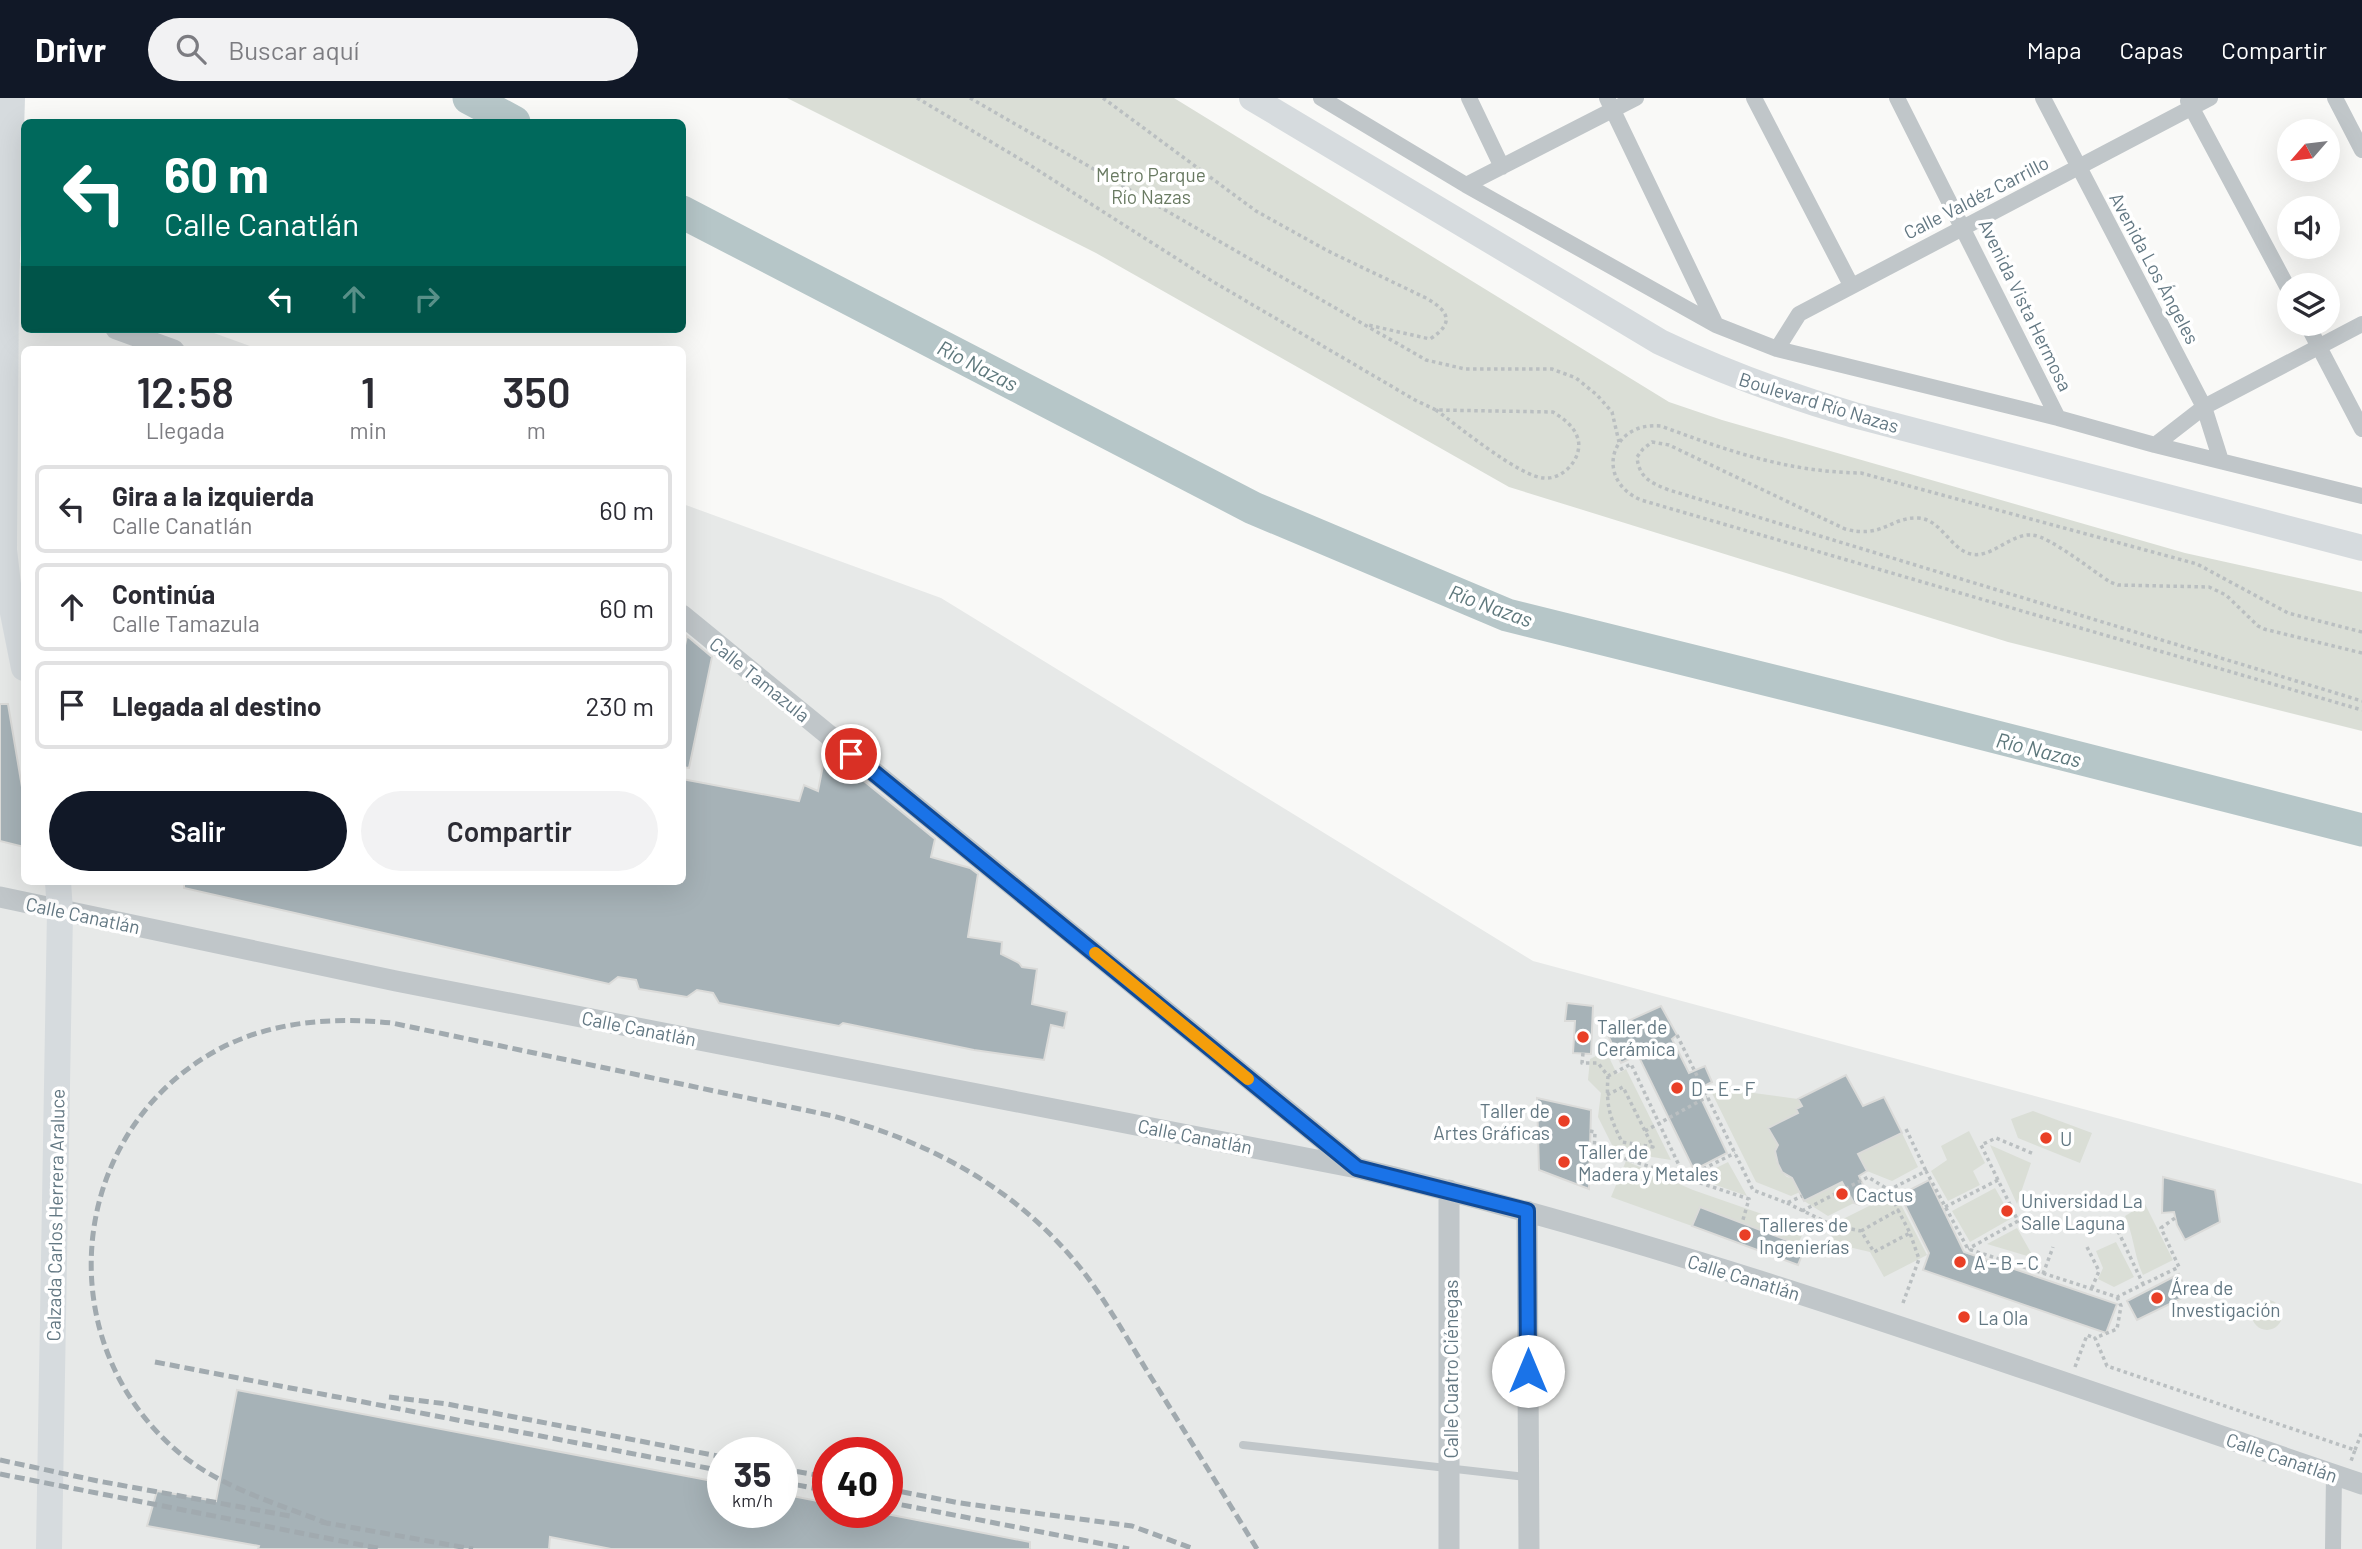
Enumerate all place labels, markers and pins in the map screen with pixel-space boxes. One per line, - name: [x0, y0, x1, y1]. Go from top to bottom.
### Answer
- pin: [821, 724, 881, 784]
- place label: Taller de Cerámica: [1597, 1015, 1675, 1060]
- marker: Taller de Cerámica: [1575, 1029, 1591, 1045]
- place label: D - E - F: [1691, 1077, 1755, 1100]
- marker: D - E - F: [1669, 1080, 1685, 1096]
- place label: Taller de Artes Gráficas: [1433, 1099, 1550, 1144]
- marker: Taller de Artes Gráficas: [1556, 1113, 1572, 1129]
- place label: U: [2060, 1127, 2072, 1150]
- marker: U: [2038, 1130, 2054, 1146]
- place label: Taller de Madera y Metales: [1578, 1140, 1718, 1185]
- marker: Taller de Madera y Metales: [1556, 1154, 1572, 1170]
- place label: Cactus: [1856, 1183, 1913, 1206]
- marker: Cactus: [1834, 1186, 1850, 1202]
- place label: Universidad La Salle Laguna: [2021, 1189, 2143, 1234]
- marker: Universidad La Salle Laguna: [1999, 1203, 2015, 1219]
- place label: Talleres de Ingenierías: [1759, 1213, 1849, 1258]
- marker: Talleres de Ingenierías: [1737, 1227, 1753, 1243]
- place label: A - B - C: [1974, 1251, 2039, 1274]
- marker: A - B - C: [1952, 1254, 1968, 1270]
- place label: Área de Investigación: [2171, 1276, 2281, 1321]
- marker: Área de Investigación: [2149, 1290, 2165, 1306]
- place label: La Ola: [1978, 1306, 2028, 1329]
- marker: La Ola: [1956, 1309, 1972, 1325]

